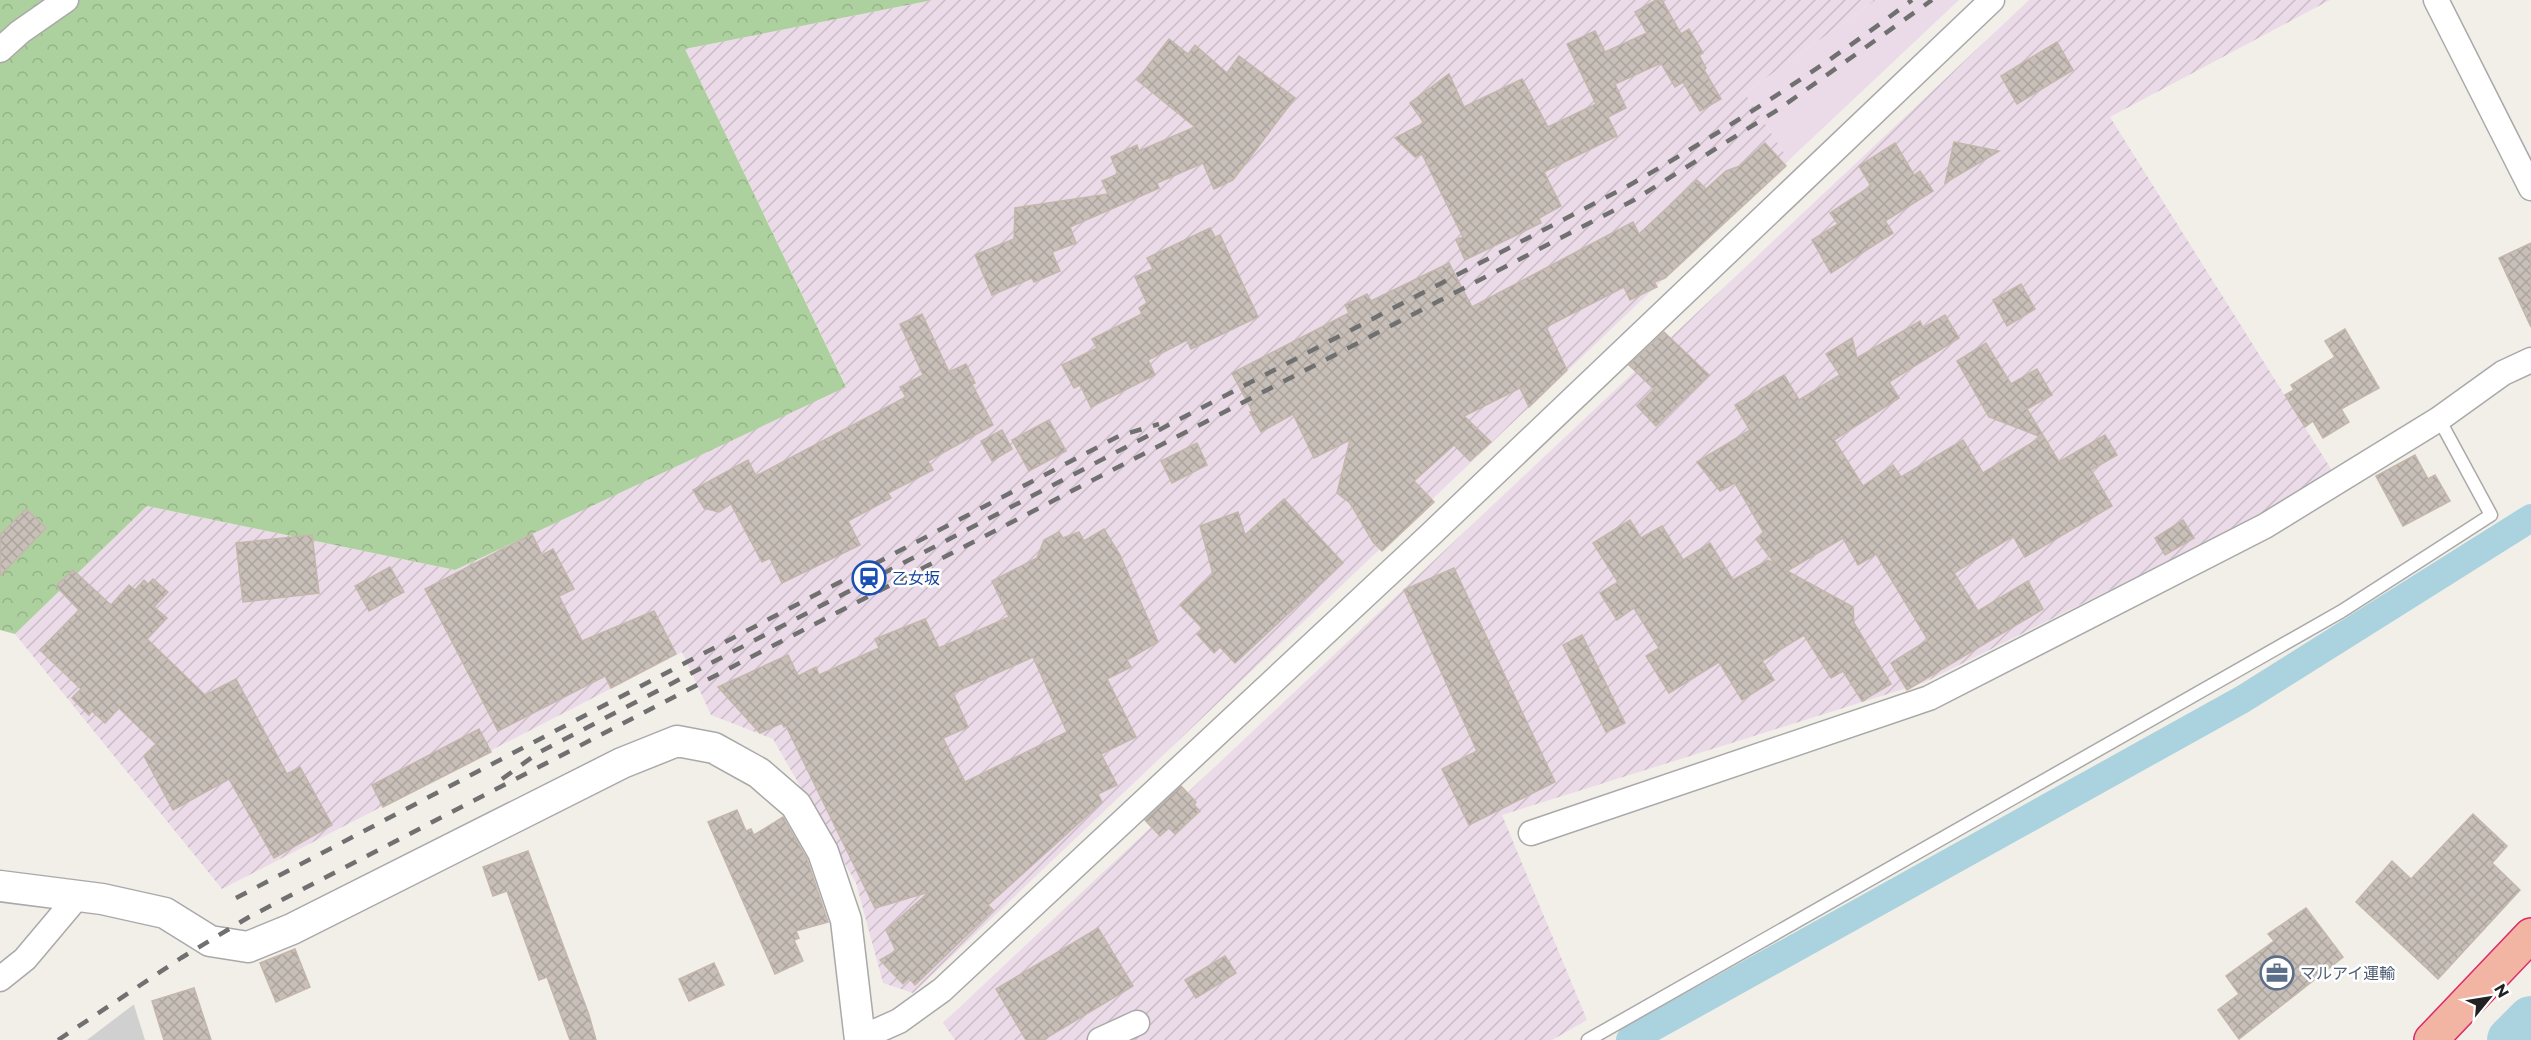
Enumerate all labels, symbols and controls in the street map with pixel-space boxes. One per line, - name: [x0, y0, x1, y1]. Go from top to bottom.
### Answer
- station icon: 乙女坂: [851, 560, 887, 596]
- place label: 乙女坂: [892, 569, 940, 588]
- office icon: マルアイ運輸: [2259, 955, 2295, 991]
- place label: マルアイ運輸: [2300, 964, 2395, 983]
- north arrow: [2459, 968, 2519, 1028]
- text: N: [2490, 980, 2513, 1001]

